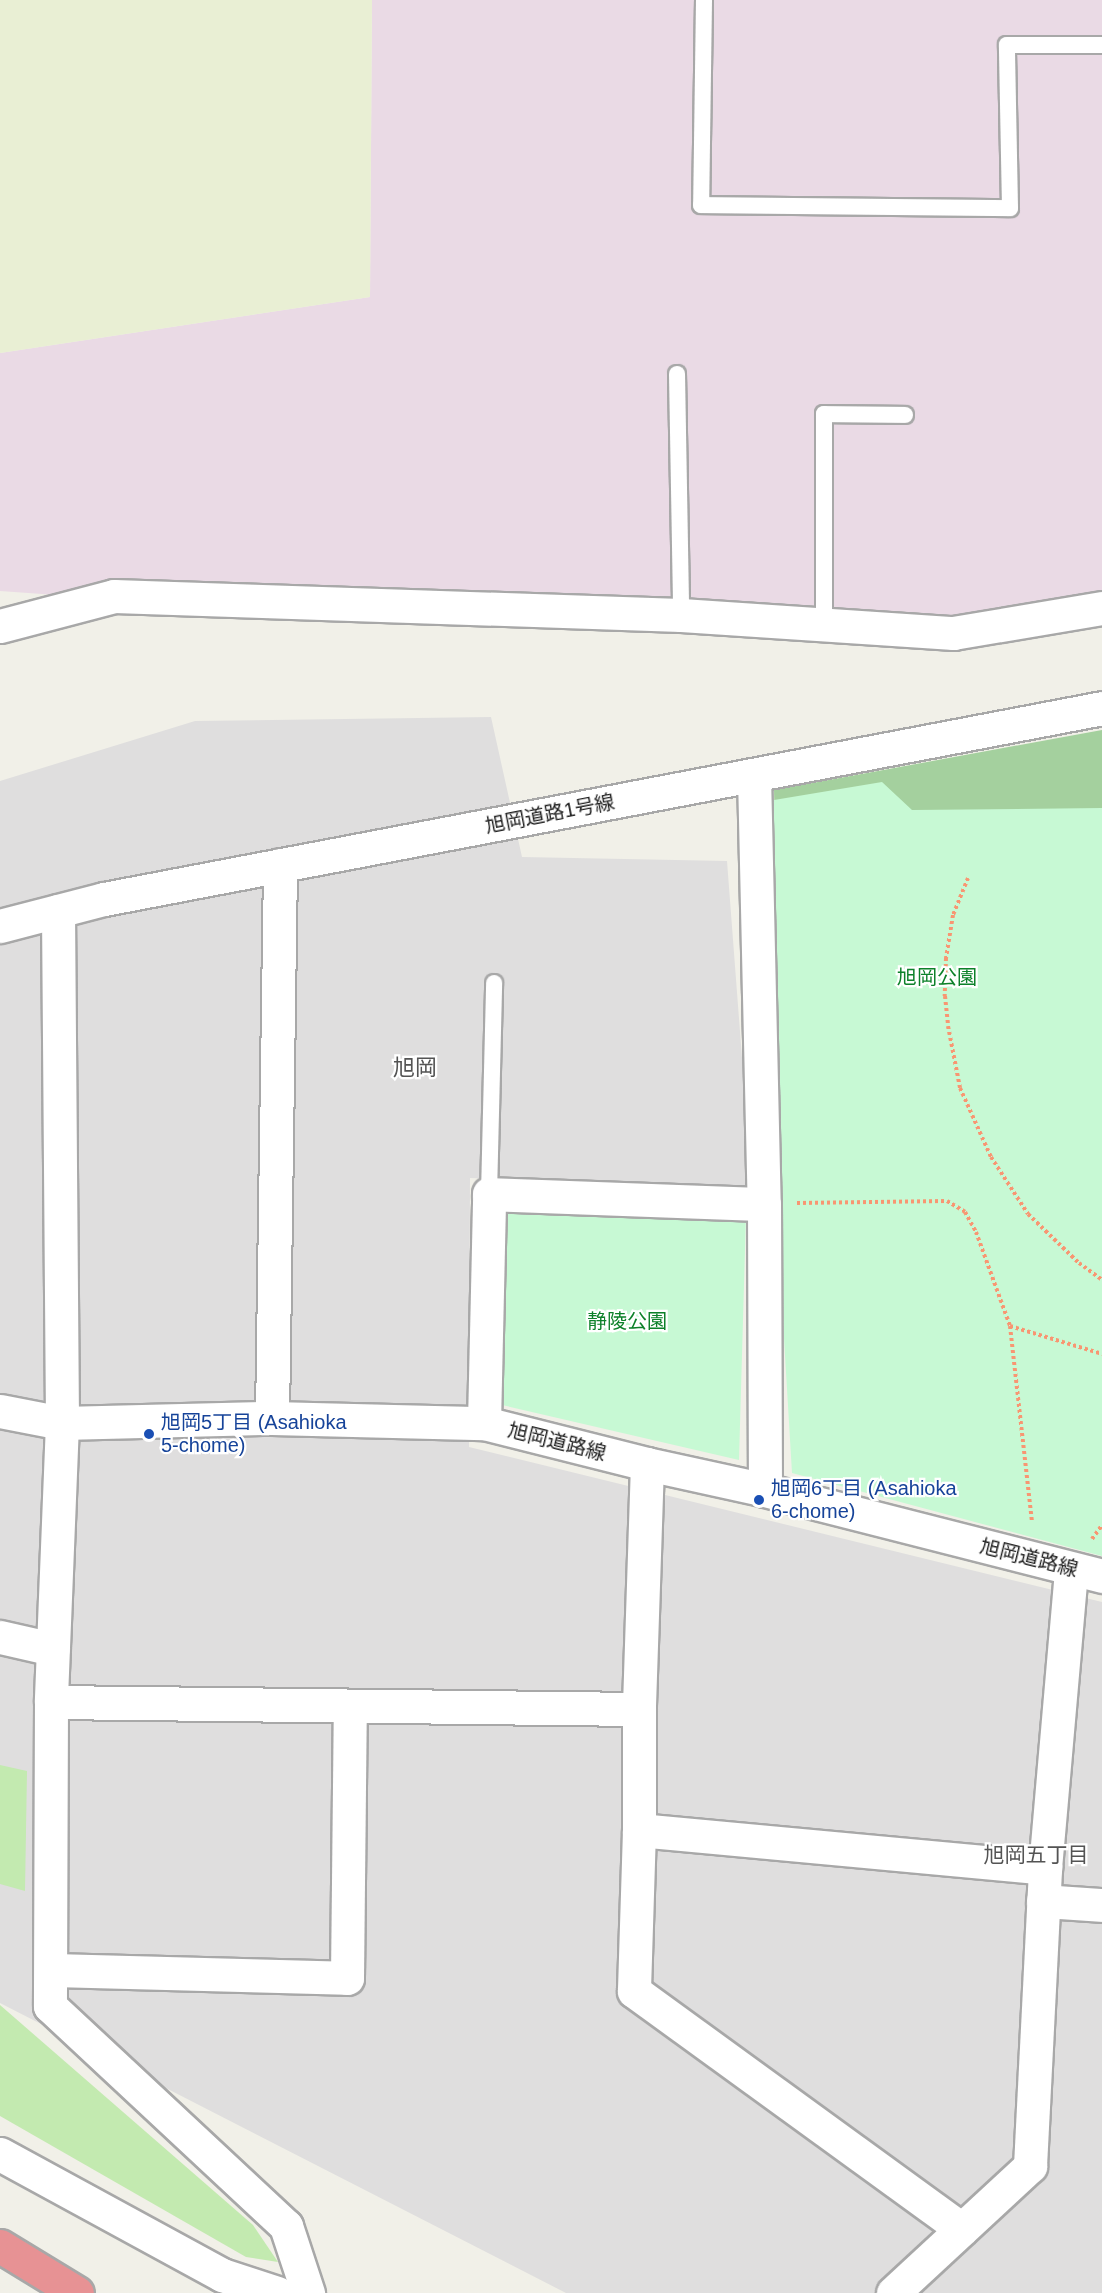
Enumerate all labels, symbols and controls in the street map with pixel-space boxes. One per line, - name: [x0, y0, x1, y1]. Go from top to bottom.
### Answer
- street label: 旭岡道路1号線: [483, 790, 617, 838]
- park label: 旭岡公園: [897, 965, 977, 989]
- district label: 旭岡: [393, 1055, 437, 1081]
- park label: 静陵公園: [587, 1309, 667, 1333]
- place label: 旭岡5丁目 (Asahioka 5-chome): [161, 1410, 347, 1457]
- street label: 旭岡道路線: [506, 1418, 608, 1466]
- marker: 旭岡5丁目 (Asahioka 5-chome): [142, 1427, 156, 1441]
- place label: 旭岡6丁目 (Asahioka 6-chome): [771, 1476, 957, 1523]
- marker: 旭岡6丁目 (Asahioka 6-chome): [752, 1493, 766, 1507]
- street label: 旭岡道路線: [978, 1534, 1080, 1582]
- district label: 旭岡五丁目: [984, 1842, 1088, 1868]

